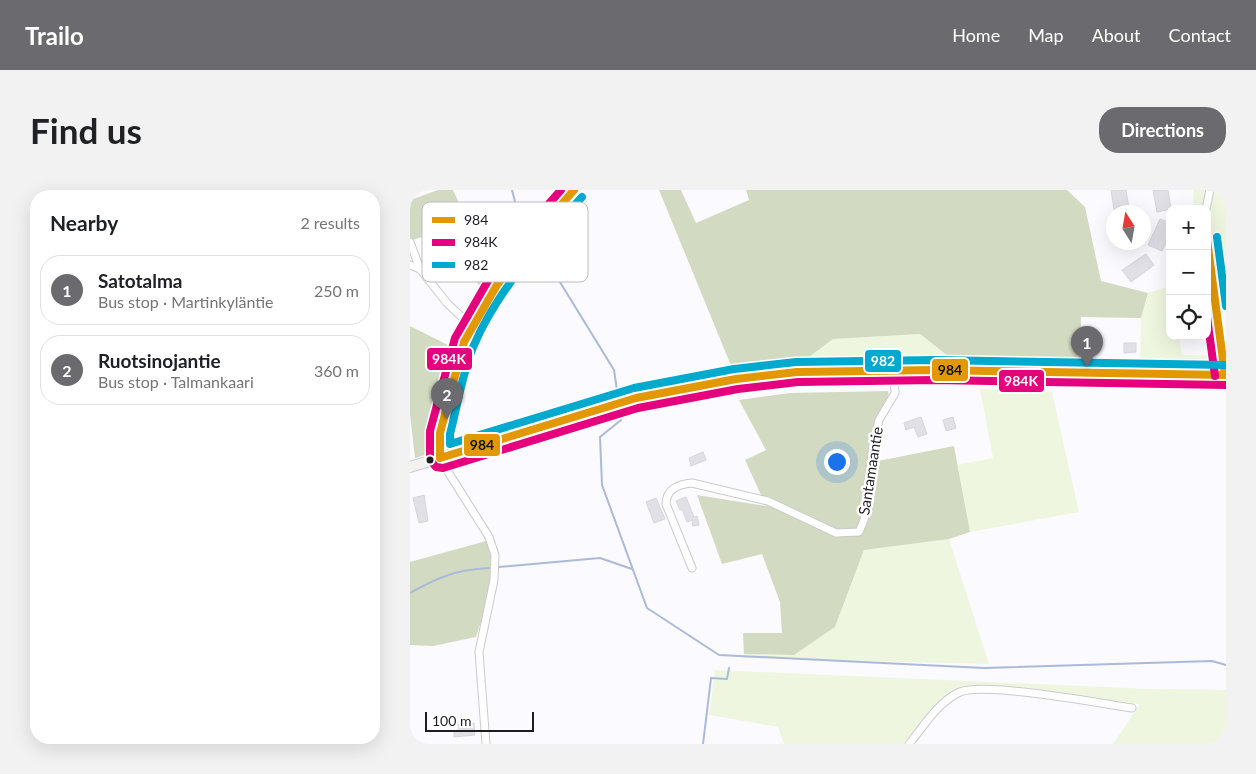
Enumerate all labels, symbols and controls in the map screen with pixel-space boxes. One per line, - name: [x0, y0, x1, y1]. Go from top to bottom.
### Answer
- text: Trailo: [25, 21, 84, 50]
- text: Home: [952, 24, 1000, 46]
- text: Map: [1028, 24, 1064, 46]
- text: About: [1092, 24, 1141, 46]
- text: Contact: [1169, 24, 1231, 46]
- button: Directions: [1099, 107, 1226, 153]
- text: Find us: [30, 109, 142, 151]
- legend: [422, 202, 588, 282]
- north arrow: [1106, 205, 1151, 250]
- map controls: [1166, 205, 1211, 340]
- button: +: [1166, 205, 1211, 250]
- text: Nearby: [50, 210, 118, 235]
- text: 984: [464, 211, 488, 228]
- text: 2 results: [300, 213, 360, 232]
- text: 984K: [464, 233, 498, 250]
- button: −: [1166, 250, 1211, 295]
- text: 982: [464, 256, 488, 273]
- text: Satotalma: [98, 269, 183, 292]
- text: 1: [62, 281, 72, 300]
- text: 250 m: [314, 281, 359, 300]
- text: Bus stop · Martinkyläntie: [98, 292, 274, 311]
- button: locate: [1166, 295, 1211, 340]
- pin: 1: [1071, 326, 1103, 367]
- line badge: 984K: [426, 347, 473, 371]
- text: Ruotsinojantie: [98, 349, 221, 372]
- line badge: 982: [864, 349, 902, 373]
- text: 984K: [432, 350, 466, 367]
- text: 982: [871, 352, 895, 369]
- line badge: 984: [931, 358, 969, 382]
- text: 2: [62, 361, 72, 380]
- text: 360 m: [314, 361, 359, 380]
- text: 984: [938, 361, 962, 378]
- line badge: 984K: [998, 369, 1045, 393]
- text: Bus stop · Talmankaari: [98, 372, 254, 391]
- text: 984K: [1004, 372, 1038, 389]
- pin: 2: [431, 378, 463, 419]
- street label: Santamaantie: [854, 425, 886, 516]
- line badge: 984: [463, 433, 501, 457]
- text: 984: [470, 436, 494, 453]
- your location: [824, 449, 850, 475]
- unlabelled marker: [425, 455, 435, 465]
- scale bar: [425, 709, 534, 732]
- text: 100 m: [432, 712, 471, 729]

